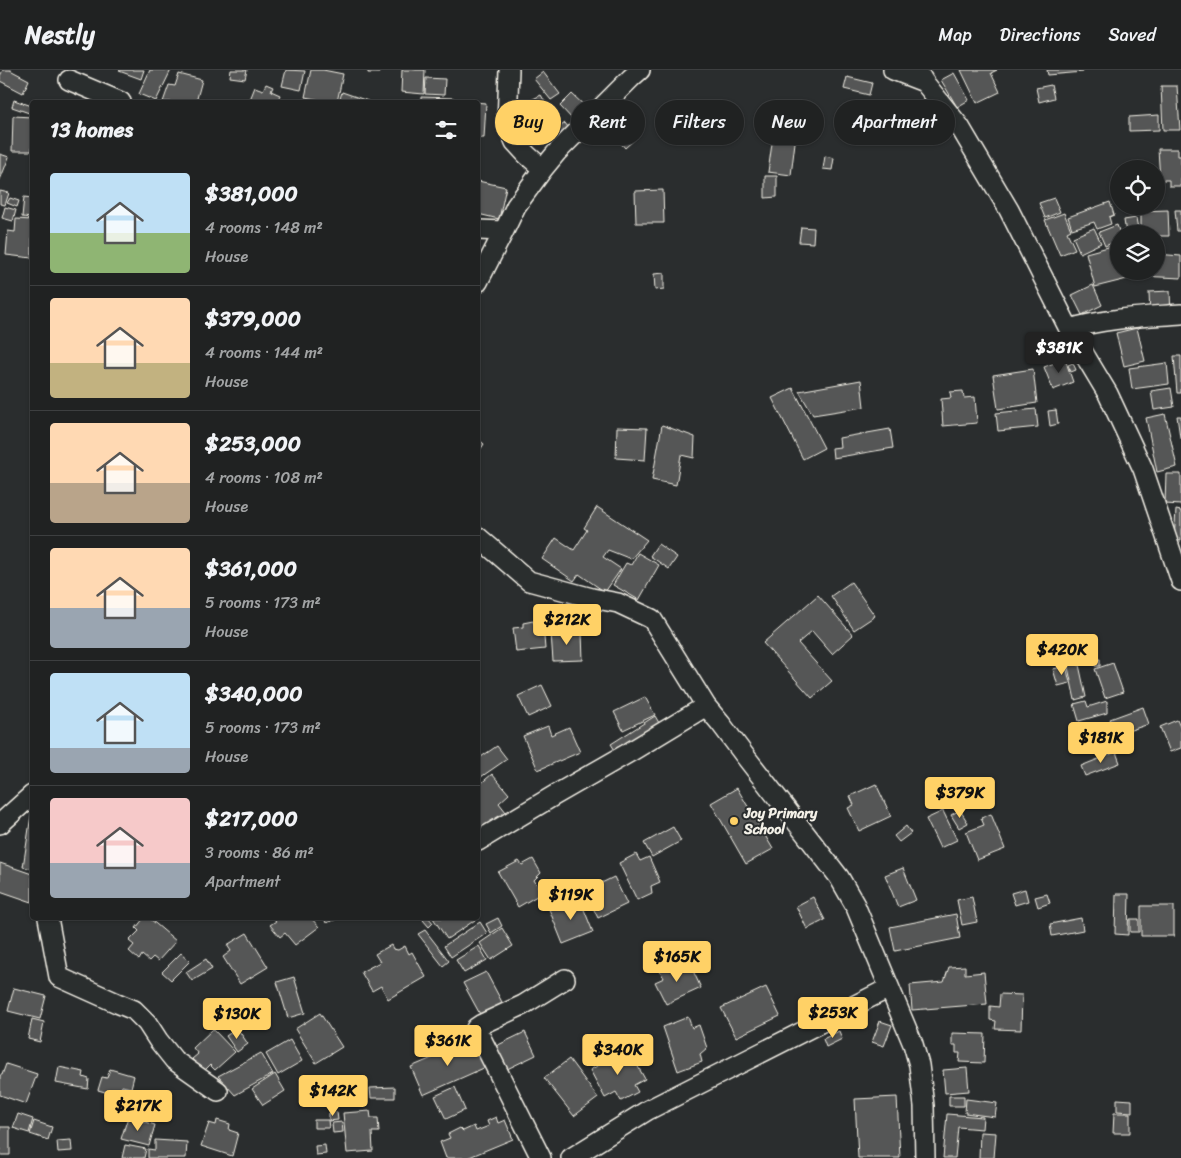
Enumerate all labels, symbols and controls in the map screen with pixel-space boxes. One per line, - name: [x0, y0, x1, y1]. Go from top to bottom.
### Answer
- text: Nestly: [25, 14, 95, 56]
- text: Map: [939, 19, 972, 51]
- text: Directions: [1000, 19, 1081, 51]
- text: Saved: [1109, 19, 1156, 51]
- chip: Buy: [495, 100, 561, 145]
- chip: Rent: [571, 100, 645, 145]
- chip: Filters: [655, 100, 744, 145]
- chip: New: [754, 100, 824, 145]
- chip: Apartment: [834, 100, 955, 145]
- text: 13 homes: [50, 111, 133, 149]
- icon: filters: [432, 116, 460, 144]
- map controls: [1110, 160, 1165, 280]
- button: locate: [1110, 160, 1165, 215]
- text: $381,000: [205, 175, 298, 213]
- icon: home: [90, 193, 150, 253]
- text: 4 rooms · 148 m²: [205, 213, 323, 242]
- button: layers: [1110, 225, 1165, 280]
- text: House: [205, 242, 248, 271]
- text: $379,000: [205, 300, 301, 338]
- icon: home: [90, 318, 150, 378]
- pin: $381K: [1024, 332, 1094, 374]
- text: $381K: [1036, 333, 1082, 362]
- text: 4 rooms · 144 m²: [205, 338, 323, 367]
- text: House: [205, 367, 248, 396]
- text: $253,000: [205, 425, 301, 463]
- icon: home: [90, 443, 150, 503]
- text: 4 rooms · 108 m²: [205, 463, 323, 492]
- text: House: [205, 492, 248, 521]
- text: $361,000: [205, 550, 297, 588]
- icon: home: [90, 568, 150, 628]
- text: 5 rooms · 173 m²: [205, 588, 321, 617]
- pin: $212K: [532, 604, 602, 646]
- text: $212K: [544, 605, 590, 634]
- text: House: [205, 617, 248, 646]
- pin: $420K: [1027, 634, 1097, 676]
- text: $420K: [1037, 635, 1087, 664]
- text: $340,000: [205, 675, 303, 713]
- icon: home: [90, 693, 150, 753]
- text: 5 rooms · 173 m²: [205, 713, 321, 742]
- pin: $181K: [1066, 722, 1136, 764]
- text: $181K: [1079, 723, 1123, 752]
- text: House: [205, 742, 248, 771]
- pin: $379K: [925, 776, 995, 819]
- text: $379K: [936, 778, 984, 807]
- text: $217,000: [205, 800, 298, 838]
- place label: Joy Primary School: [743, 801, 818, 842]
- marker: Joy Primary School: [728, 815, 740, 827]
- icon: home: [90, 818, 150, 878]
- text: 3 rooms · 86 m²: [205, 838, 314, 867]
- text: Apartment: [205, 867, 281, 896]
- pin: $119K: [536, 878, 606, 921]
- text: $119K: [549, 880, 593, 909]
- pin: $165K: [642, 940, 712, 983]
- text: $165K: [654, 942, 700, 971]
- pin: $253K: [798, 996, 868, 1039]
- pin: $130K: [202, 998, 272, 1040]
- text: $253K: [809, 998, 857, 1027]
- text: $130K: [214, 999, 260, 1028]
- pin: $361K: [413, 1024, 483, 1067]
- text: $361K: [425, 1026, 471, 1055]
- pin: $340K: [583, 1034, 653, 1076]
- text: $340K: [593, 1035, 643, 1064]
- pin: $142K: [298, 1074, 368, 1117]
- text: $142K: [310, 1076, 356, 1105]
- pin: $217K: [103, 1090, 173, 1132]
- text: $217K: [115, 1091, 161, 1120]

